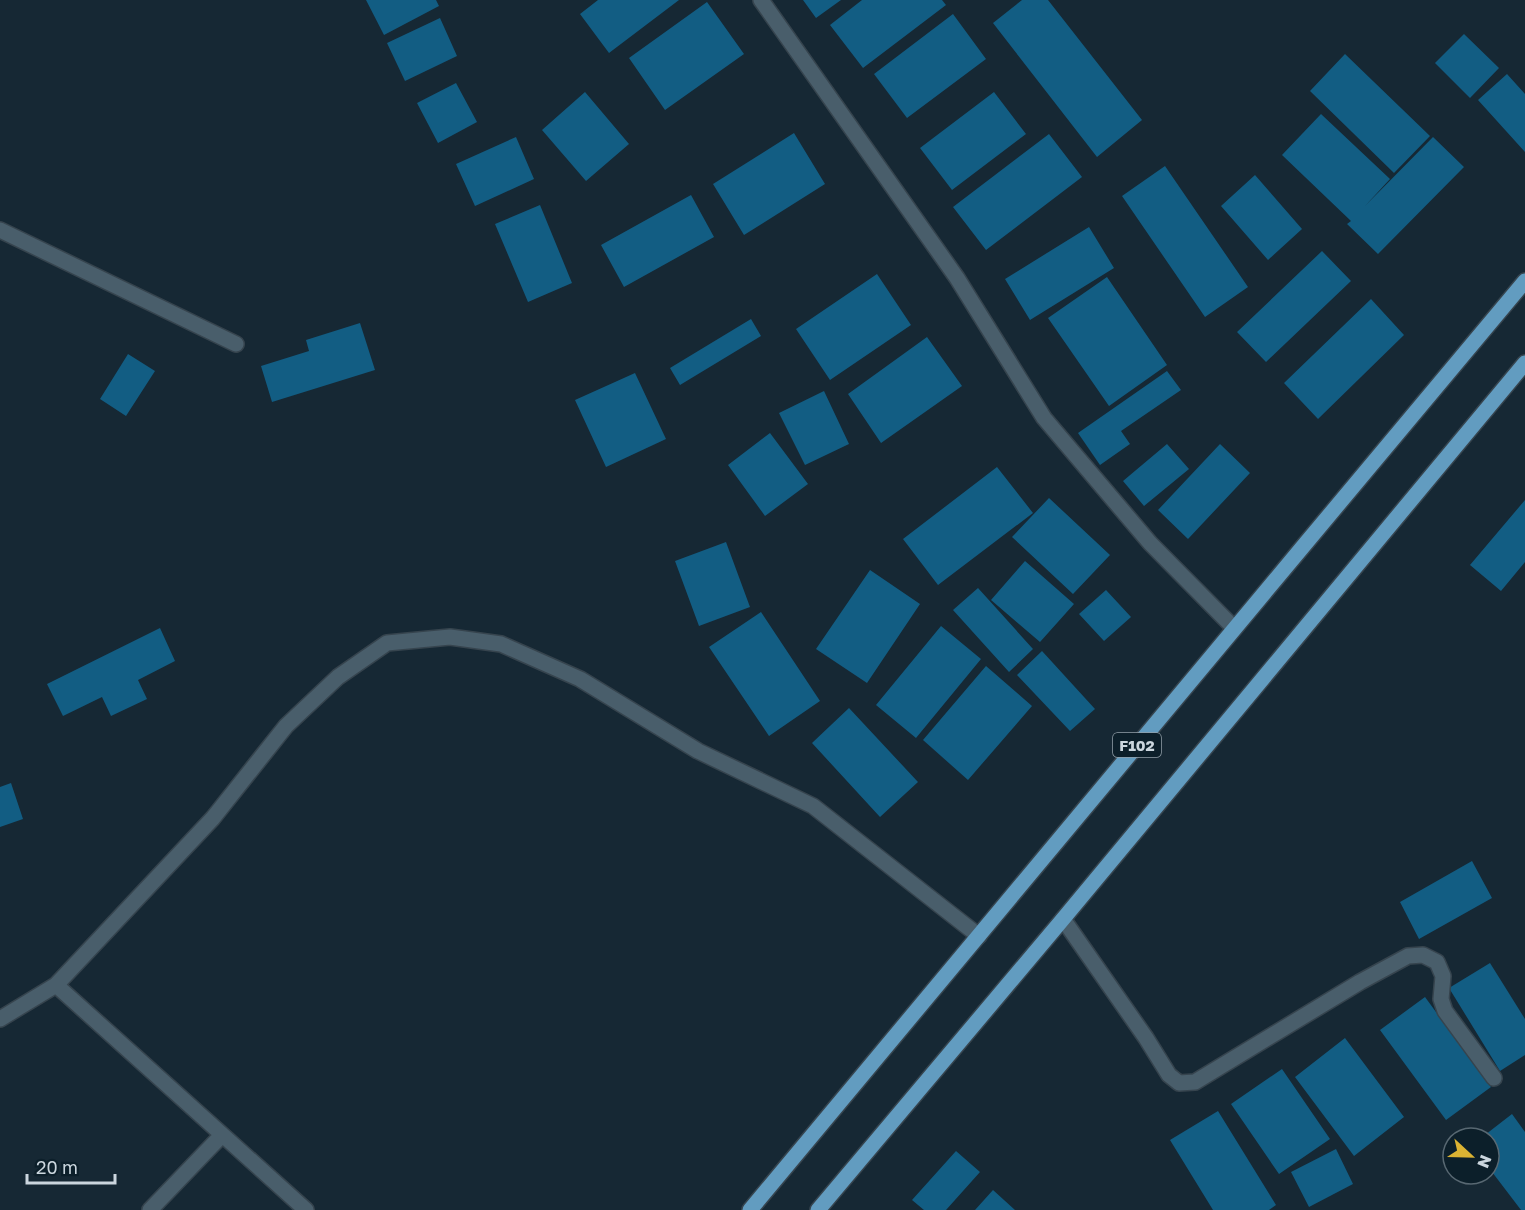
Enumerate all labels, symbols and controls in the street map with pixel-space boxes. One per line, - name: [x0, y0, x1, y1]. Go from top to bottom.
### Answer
- road number: F102: [1113, 733, 1161, 757]
- north arrow: [1441, 1126, 1501, 1186]
- scale bar: [27, 1147, 116, 1185]
- text: N: [1473, 1152, 1496, 1171]
- text: 20 m: [36, 1156, 78, 1178]

